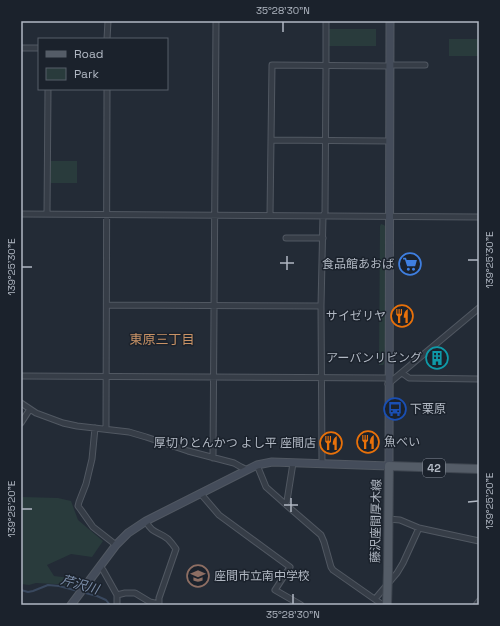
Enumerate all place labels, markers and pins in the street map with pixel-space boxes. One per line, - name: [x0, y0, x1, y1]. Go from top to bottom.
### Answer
- supermarket icon: 食品館あおば: [397, 251, 423, 277]
- place label: 食品館あおば: [322, 256, 394, 272]
- restaurant icon: サイゼリヤ: [389, 303, 415, 329]
- place label: サイゼリヤ: [326, 308, 386, 324]
- building icon: アーバンリビング: [424, 345, 450, 371]
- place label: アーバンリビング: [326, 350, 422, 366]
- bus stop icon: 下栗原: [382, 396, 408, 422]
- place label: 下栗原: [410, 401, 446, 417]
- restaurant icon: 魚べい: [355, 429, 381, 455]
- restaurant icon: 厚切りとんかつ よし平 座間店: [318, 430, 344, 456]
- place label: 魚べい: [384, 434, 420, 450]
- place label: 厚切りとんかつ よし平 座間店: [154, 435, 316, 451]
- school or university icon: 座間市立南中学校: [185, 563, 211, 589]
- place label: 座間市立南中学校: [214, 568, 310, 584]

